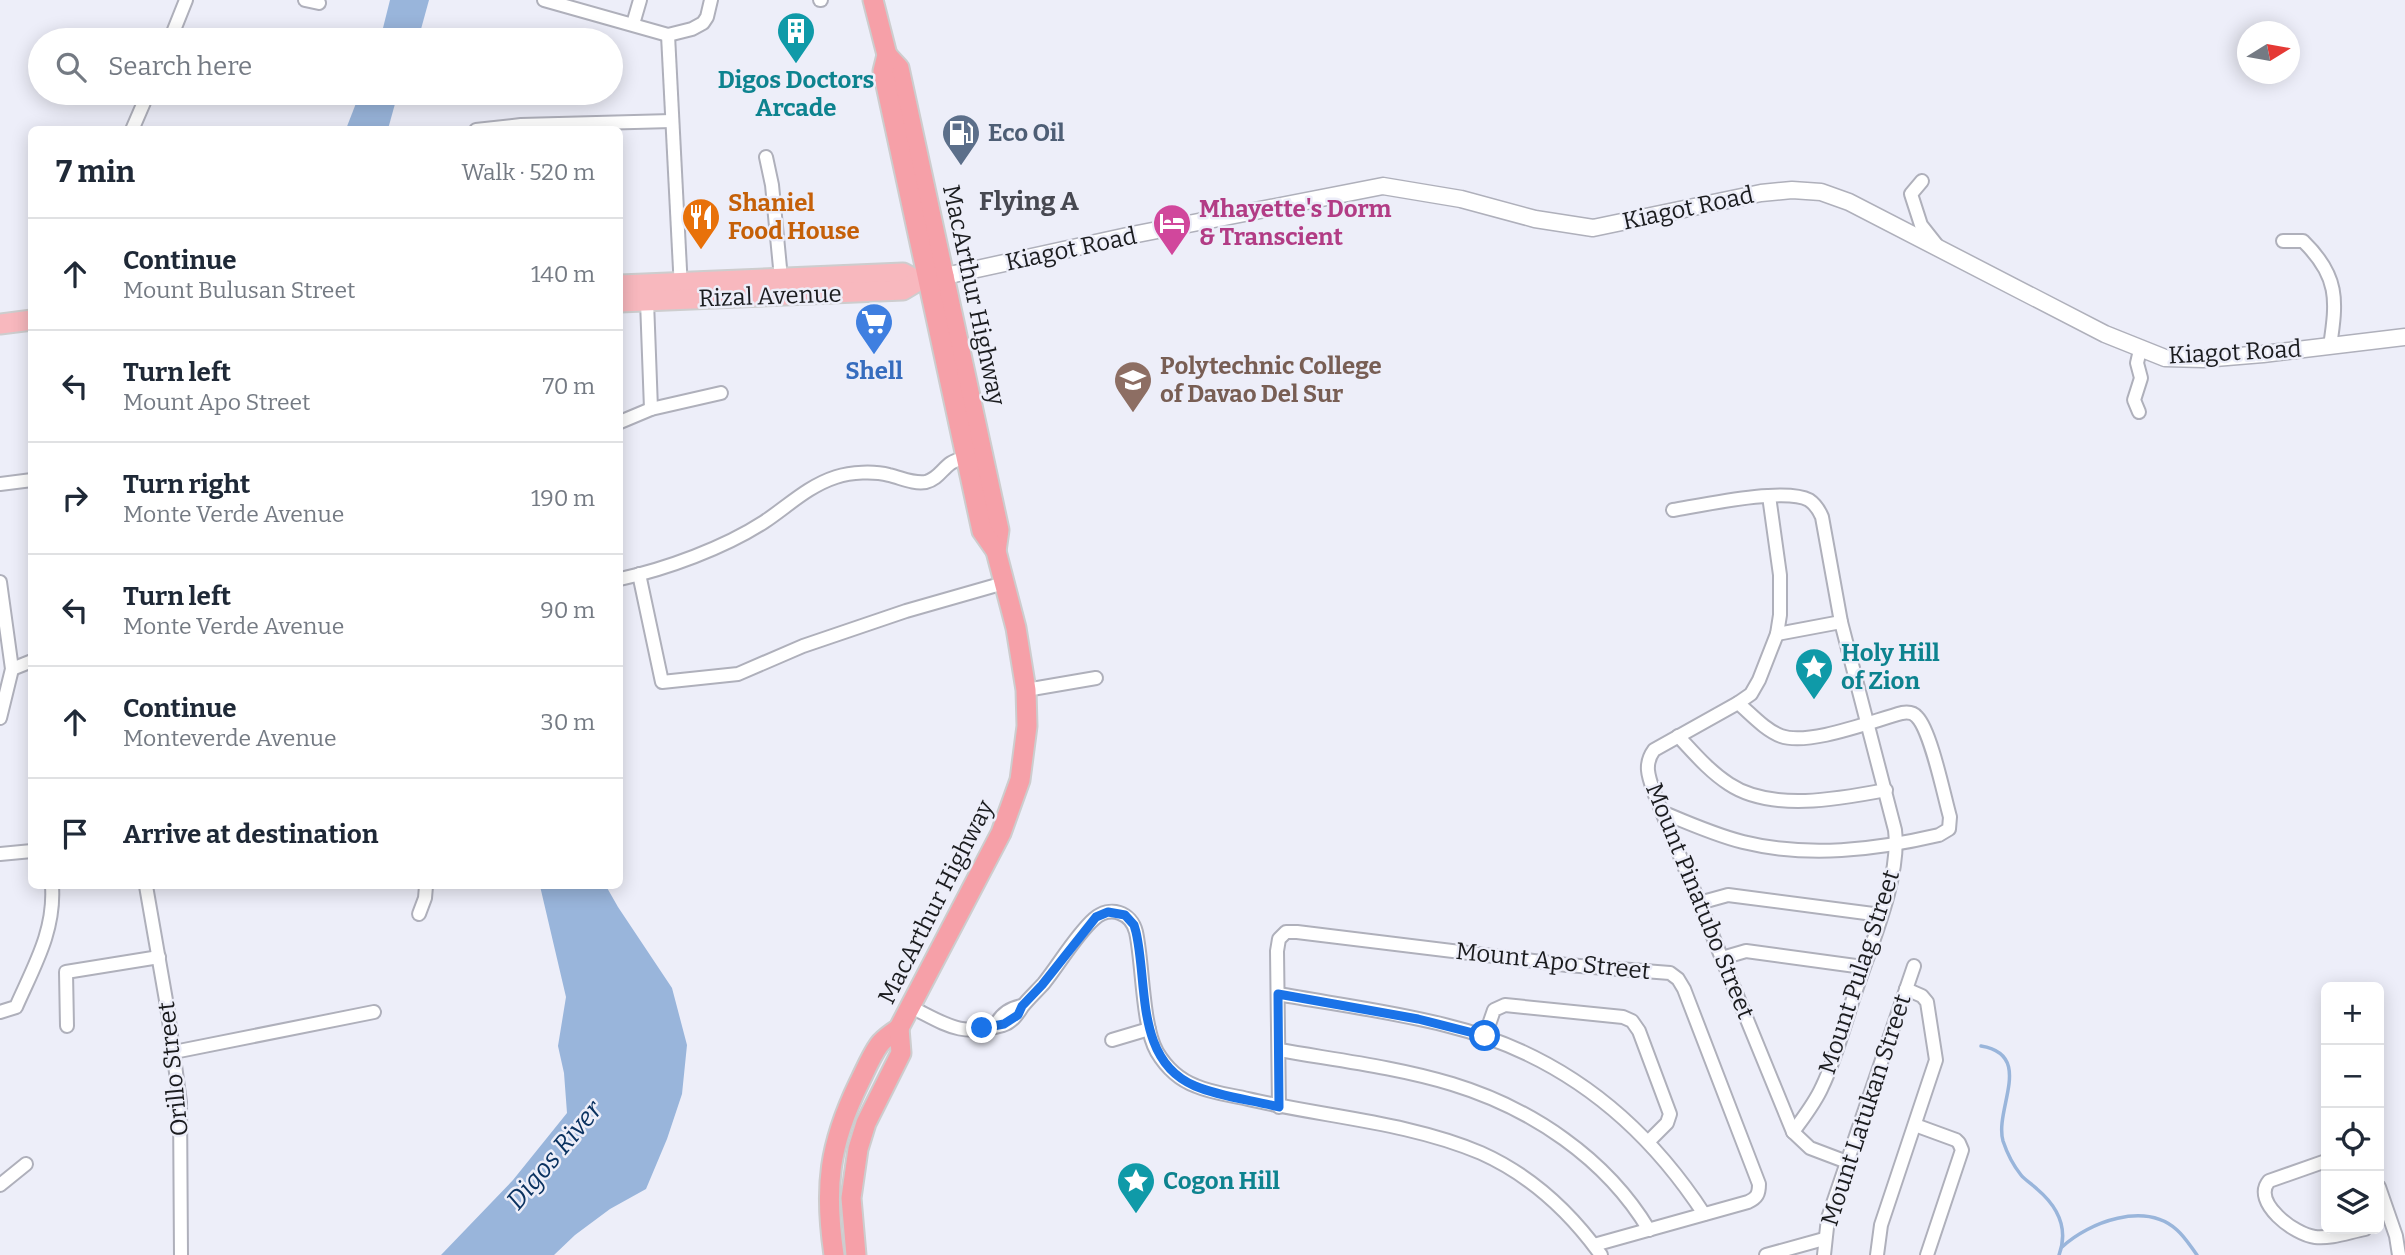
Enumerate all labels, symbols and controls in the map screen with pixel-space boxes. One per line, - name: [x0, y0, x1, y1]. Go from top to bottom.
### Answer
- building icon: Digos Doctors Arcade: [775, 10, 817, 65]
- north arrow: [2237, 21, 2300, 84]
- search box: [28, 28, 623, 105]
- icon: search: [52, 48, 90, 86]
- text: Search here: [108, 51, 252, 82]
- place label: Digos Doctors Arcade: [718, 66, 874, 122]
- fuel station icon: Eco Oil: [940, 112, 982, 167]
- place label: Eco Oil: [988, 119, 1065, 147]
- text: 7 min: [56, 154, 135, 190]
- text: Walk · 520 m: [461, 158, 595, 186]
- street label: Kiagot Road: [1620, 180, 1756, 236]
- street label: MacArthur Highway: [937, 182, 1011, 408]
- district label: Flying A: [979, 186, 1079, 217]
- place label: Shaniel Food House: [728, 189, 860, 245]
- place label: Mhayette's Dorm & Transcient: [1199, 195, 1392, 251]
- restaurant icon: Shaniel Food House: [680, 196, 722, 251]
- hotel icon: Mhayette's Dorm & Transcient: [1151, 202, 1193, 257]
- street label: Kiagot Road: [1003, 221, 1139, 277]
- text: Continue: [123, 245, 237, 276]
- icon: ahead: [56, 255, 94, 293]
- text: 140 m: [531, 260, 595, 288]
- text: Mount Bulusan Street: [123, 276, 355, 304]
- street label: Rizal Avenue: [698, 280, 842, 312]
- supermarket icon: Shell: [853, 301, 895, 356]
- street label: Kiagot Road: [2168, 335, 2302, 369]
- place label: Polytechnic College of Davao Del Sur: [1160, 352, 1382, 408]
- text: Turn left: [123, 357, 231, 388]
- place label: Shell: [845, 357, 903, 385]
- school or university icon: Polytechnic College of Davao Del Sur: [1112, 359, 1154, 414]
- icon: left: [56, 367, 94, 405]
- text: 70 m: [543, 372, 595, 400]
- text: Mount Apo Street: [123, 388, 310, 416]
- text: Turn right: [123, 469, 250, 500]
- icon: right: [56, 479, 94, 517]
- text: 190 m: [531, 484, 595, 512]
- text: Monte Verde Avenue: [123, 500, 344, 528]
- text: Turn left: [123, 581, 231, 612]
- icon: left: [56, 591, 94, 629]
- text: 90 m: [540, 596, 595, 624]
- text: Monte Verde Avenue: [123, 612, 344, 640]
- place label: Holy Hill of Zion: [1841, 639, 1940, 695]
- place icon: Holy Hill of Zion: [1793, 646, 1835, 701]
- text: Continue: [123, 693, 237, 724]
- icon: ahead: [56, 703, 94, 741]
- text: 30 m: [541, 708, 595, 736]
- text: Monteverde Avenue: [123, 724, 337, 752]
- street label: Mount Pinatubo Street: [1640, 779, 1760, 1023]
- street label: MacArthur Highway: [873, 795, 1000, 1008]
- icon: arrive: [56, 815, 94, 853]
- text: Arrive at destination: [123, 819, 378, 850]
- street label: Mount Pulag Street: [1813, 866, 1905, 1078]
- street label: Mount Apo Street: [1454, 937, 1652, 985]
- map controls: [2321, 982, 2384, 1234]
- button: +: [2321, 982, 2384, 1045]
- street label: Mount Latukan Street: [1815, 990, 1917, 1229]
- street label: Orillo Street: [152, 1000, 194, 1138]
- route end: [966, 1012, 997, 1043]
- route start: [1469, 1020, 1500, 1051]
- button: −: [2321, 1045, 2384, 1108]
- water label: Digos River: [500, 1094, 610, 1216]
- button: locate: [2321, 1108, 2384, 1171]
- place icon: Cogon Hill: [1115, 1160, 1157, 1215]
- place label: Cogon Hill: [1163, 1167, 1280, 1195]
- button: layers: [2321, 1171, 2384, 1234]

